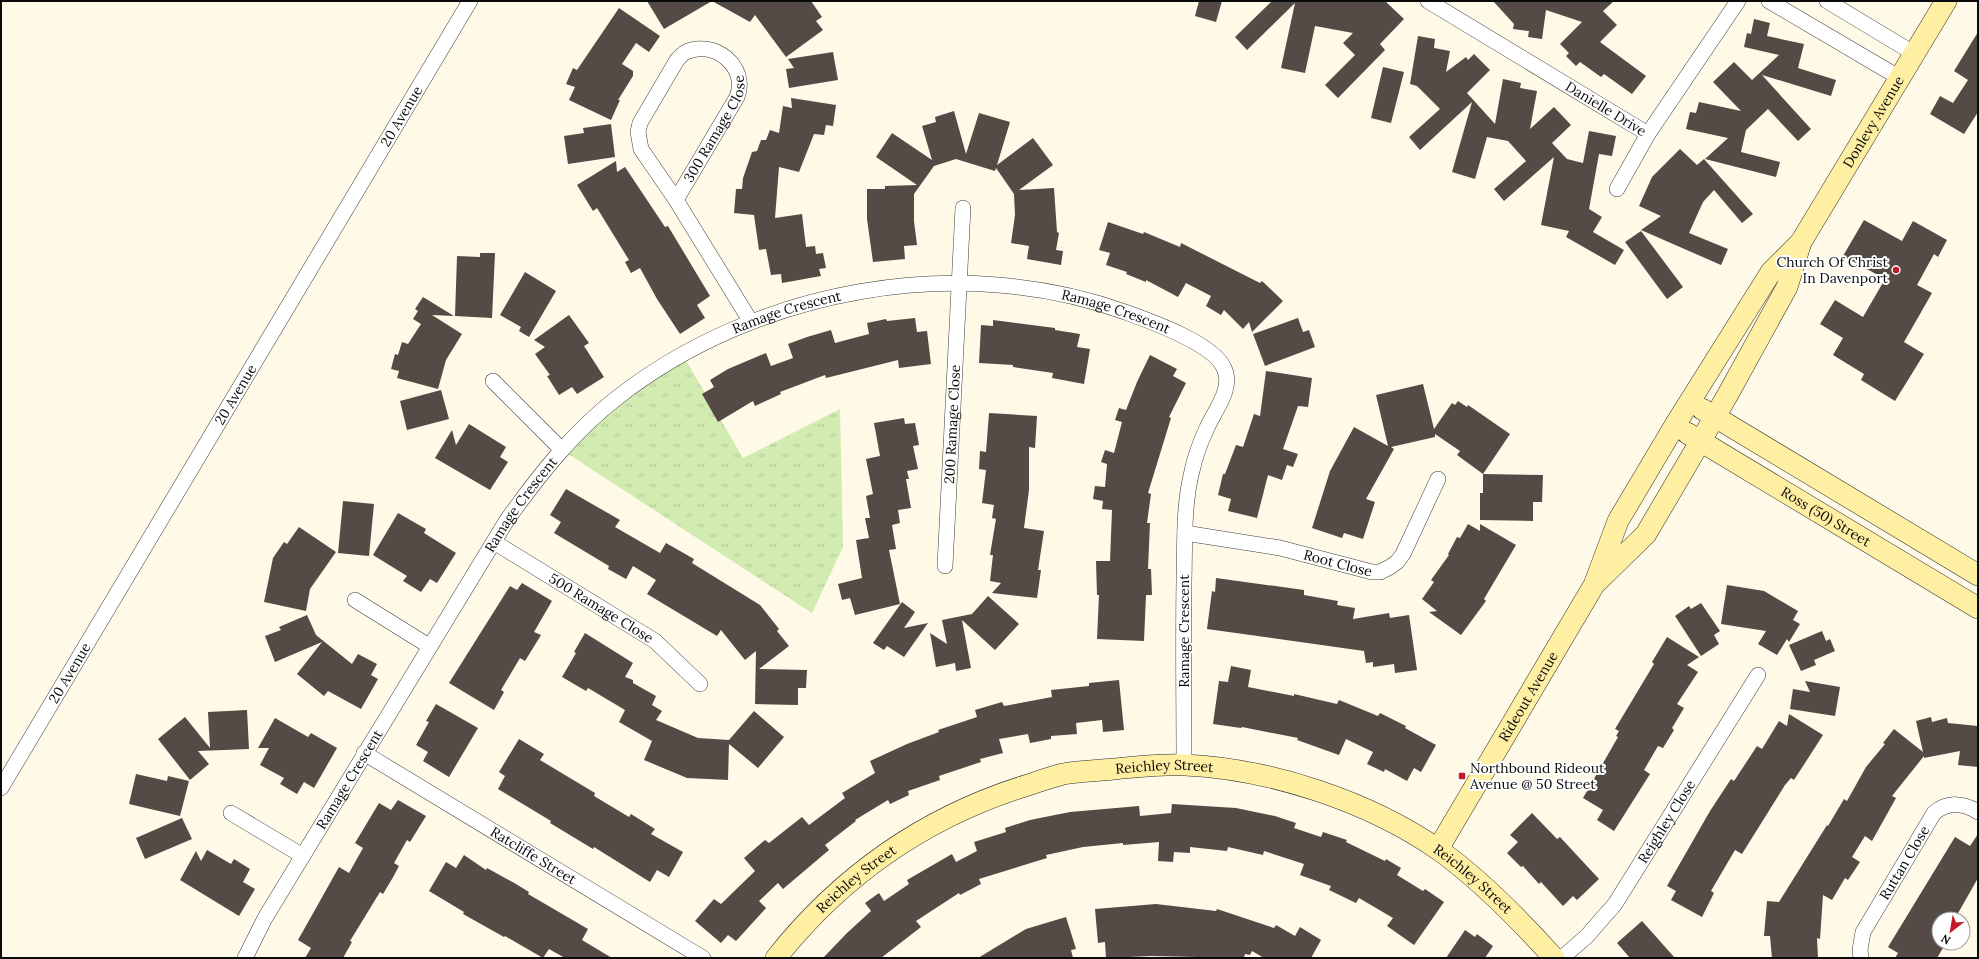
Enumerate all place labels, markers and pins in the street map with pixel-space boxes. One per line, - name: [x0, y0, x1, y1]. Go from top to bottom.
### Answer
- place label: Church Of Christ In Davenport: [1776, 253, 1889, 287]
- marker: Church Of Christ In Davenport: [1891, 265, 1901, 275]
- place label: Northbound Rideout Avenue @ 50 Street: [1469, 759, 1605, 793]
- marker: Northbound Rideout Avenue @ 50 Street: [1457, 771, 1467, 781]

